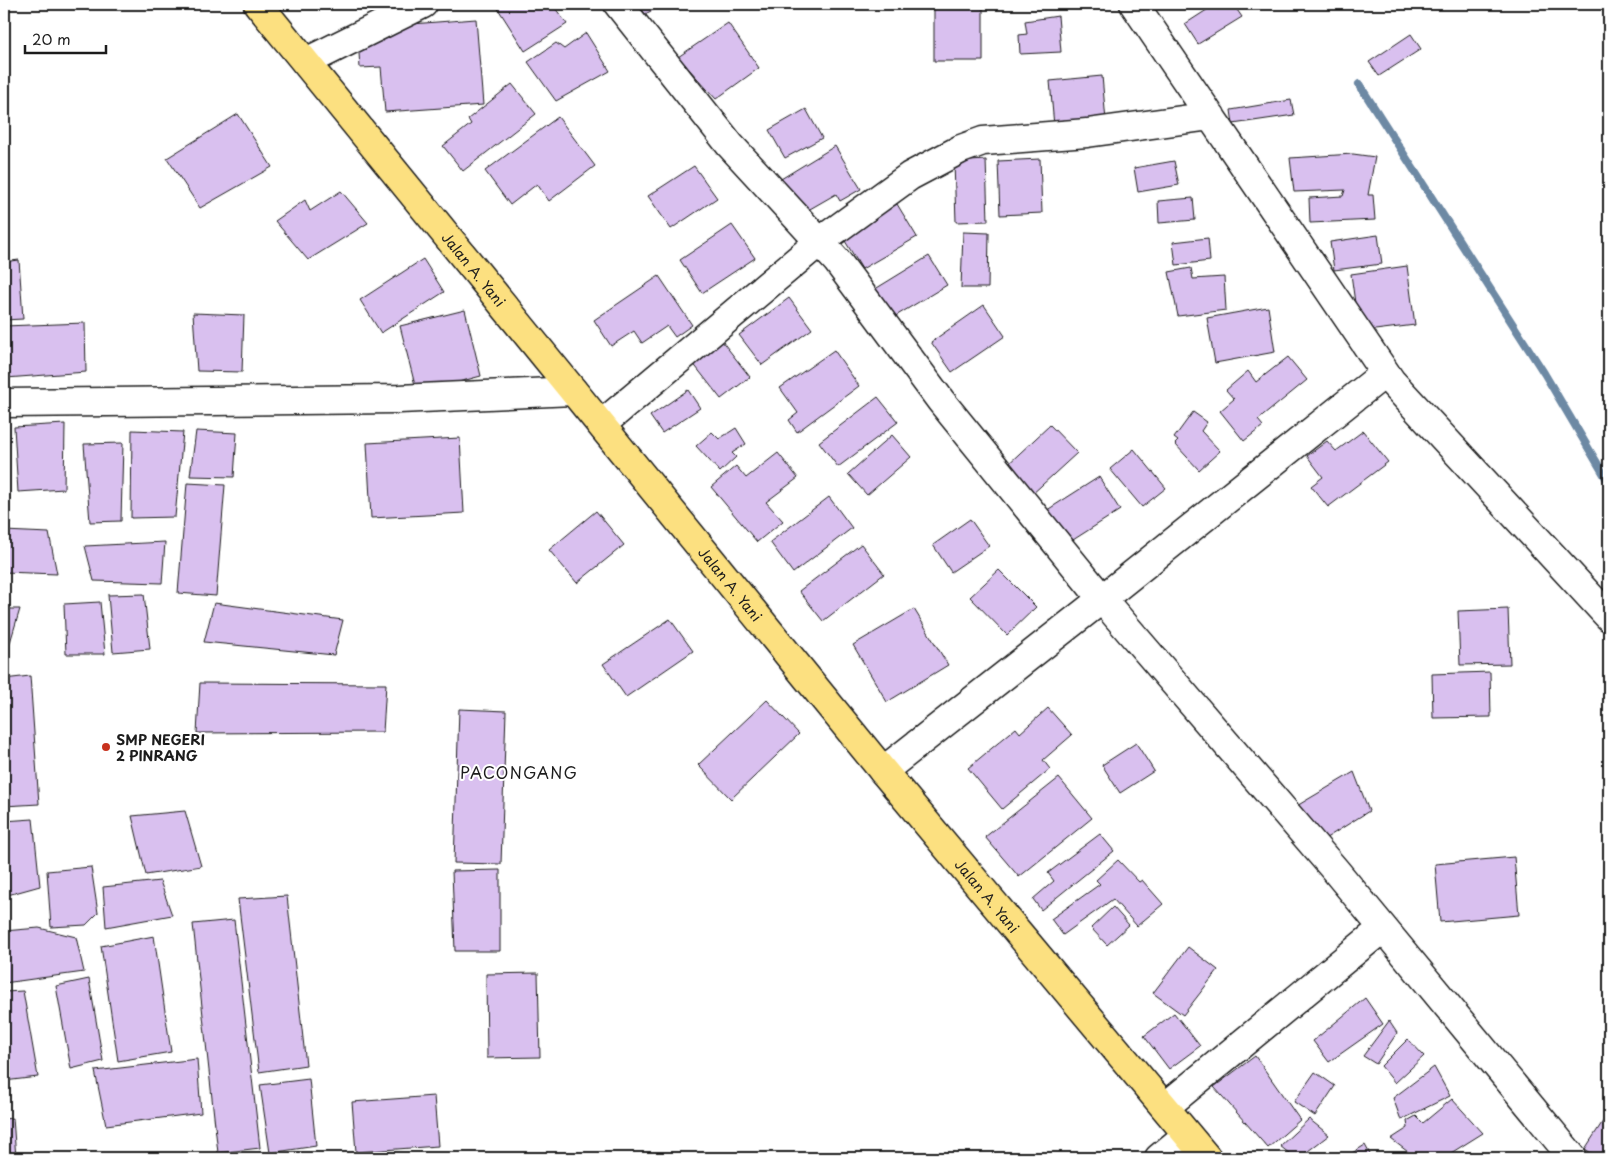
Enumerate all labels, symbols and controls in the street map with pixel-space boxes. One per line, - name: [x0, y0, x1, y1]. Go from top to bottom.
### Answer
- scale bar: [25, 22, 106, 54]
- text: 20 m: [32, 27, 71, 50]
- street label: Jalan A. Yani: [437, 227, 511, 311]
- street label: Jalan A. Yani: [694, 542, 767, 626]
- place label: SMP NEGERI 2 PINRANG: [116, 729, 205, 766]
- marker: SMP NEGERI 2 PINRANG: [100, 741, 112, 753]
- district label: PACONGANG: [460, 760, 578, 784]
- street label: Jalan A. Yani: [950, 854, 1025, 937]

